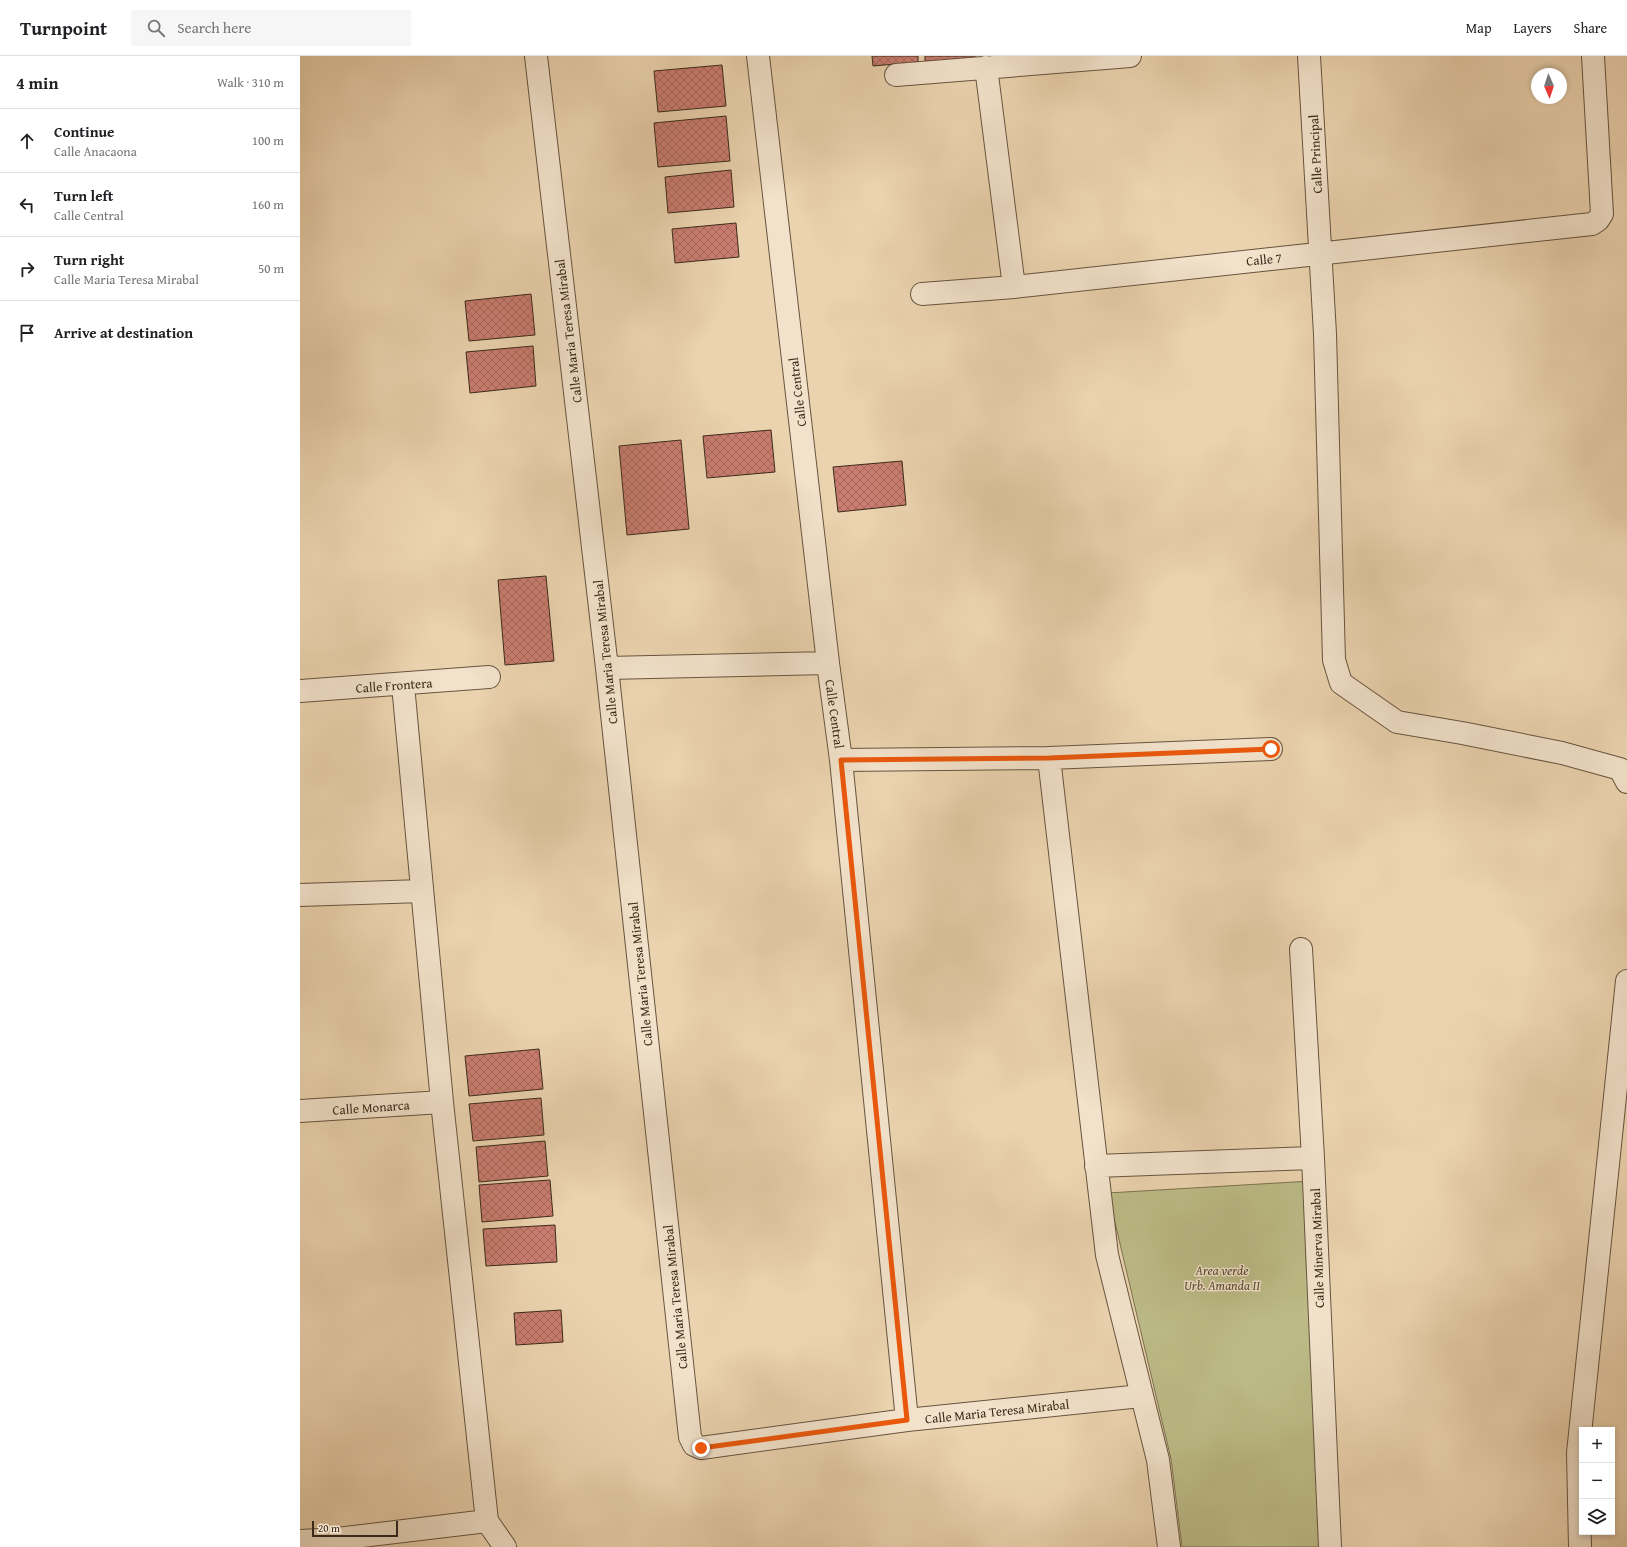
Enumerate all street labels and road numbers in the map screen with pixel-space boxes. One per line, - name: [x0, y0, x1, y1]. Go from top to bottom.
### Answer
- street label: Calle Principal: [1304, 114, 1327, 194]
- street label: Calle 7: [1245, 248, 1283, 271]
- street label: Calle Maria Teresa Mirabal: [550, 258, 587, 404]
- street label: Calle Central: [784, 356, 811, 428]
- street label: Calle Maria Teresa Mirabal: [588, 579, 623, 725]
- street label: Calle Frontera: [355, 673, 434, 698]
- street label: Calle Central: [820, 678, 849, 750]
- street label: Calle Maria Teresa Mirabal: [623, 901, 658, 1047]
- street label: Calle Monarca: [332, 1095, 411, 1120]
- street label: Calle Minerva Mirabal: [1306, 1187, 1329, 1308]
- street label: Calle Maria Teresa Mirabal: [658, 1224, 693, 1370]
- street label: Calle Maria Teresa Mirabal: [924, 1394, 1070, 1429]

